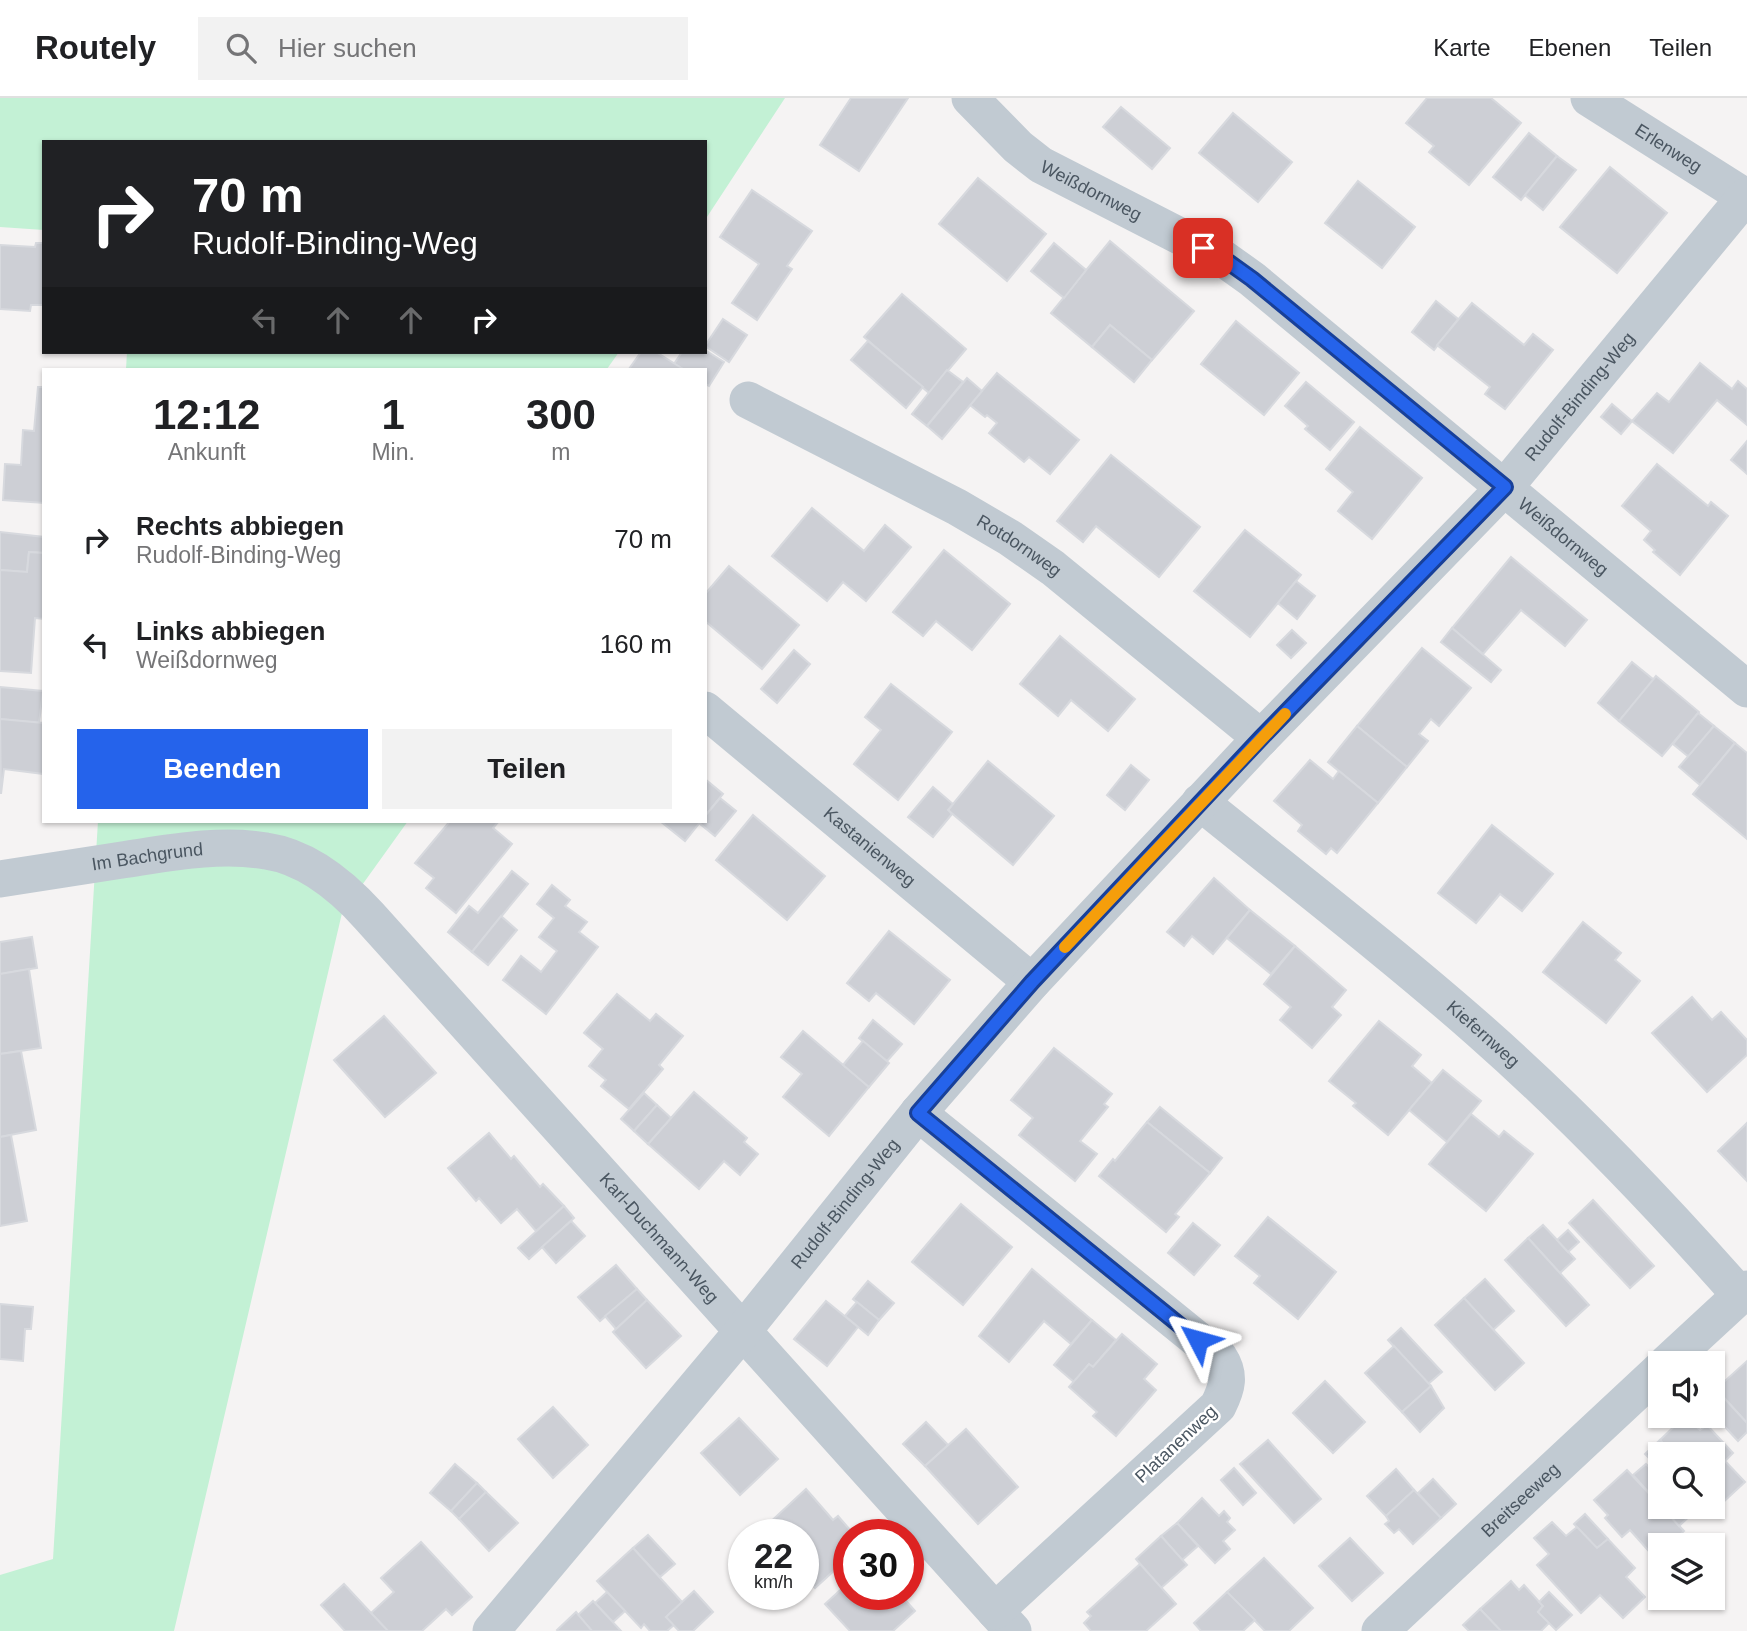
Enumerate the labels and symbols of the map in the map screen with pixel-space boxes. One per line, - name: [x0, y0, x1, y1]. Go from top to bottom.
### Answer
- street label: Erlenweg: [1631, 120, 1705, 177]
- street label: Weißdornweg: [1037, 156, 1145, 225]
- pin: [1173, 218, 1233, 278]
- street label: Rudolf-Binding-Weg: [1521, 328, 1639, 465]
- street label: Weißdornweg: [1514, 494, 1612, 580]
- street label: Rotdornweg: [973, 511, 1065, 581]
- street label: Kastanienweg: [820, 803, 919, 891]
- street label: Im Bachgrund: [90, 839, 204, 874]
- street label: Kiefernweg: [1443, 997, 1523, 1071]
- street label: Rudolf-Binding-Weg: [787, 1135, 903, 1273]
- street label: Karl-Duchmann-Weg: [595, 1169, 723, 1307]
- position arrow: [1161, 1303, 1235, 1377]
- street label: Platanenweg: [1131, 1401, 1221, 1487]
- street label: Breitseeweg: [1477, 1459, 1563, 1541]
- speed limit sign: 30: [833, 1519, 924, 1610]

